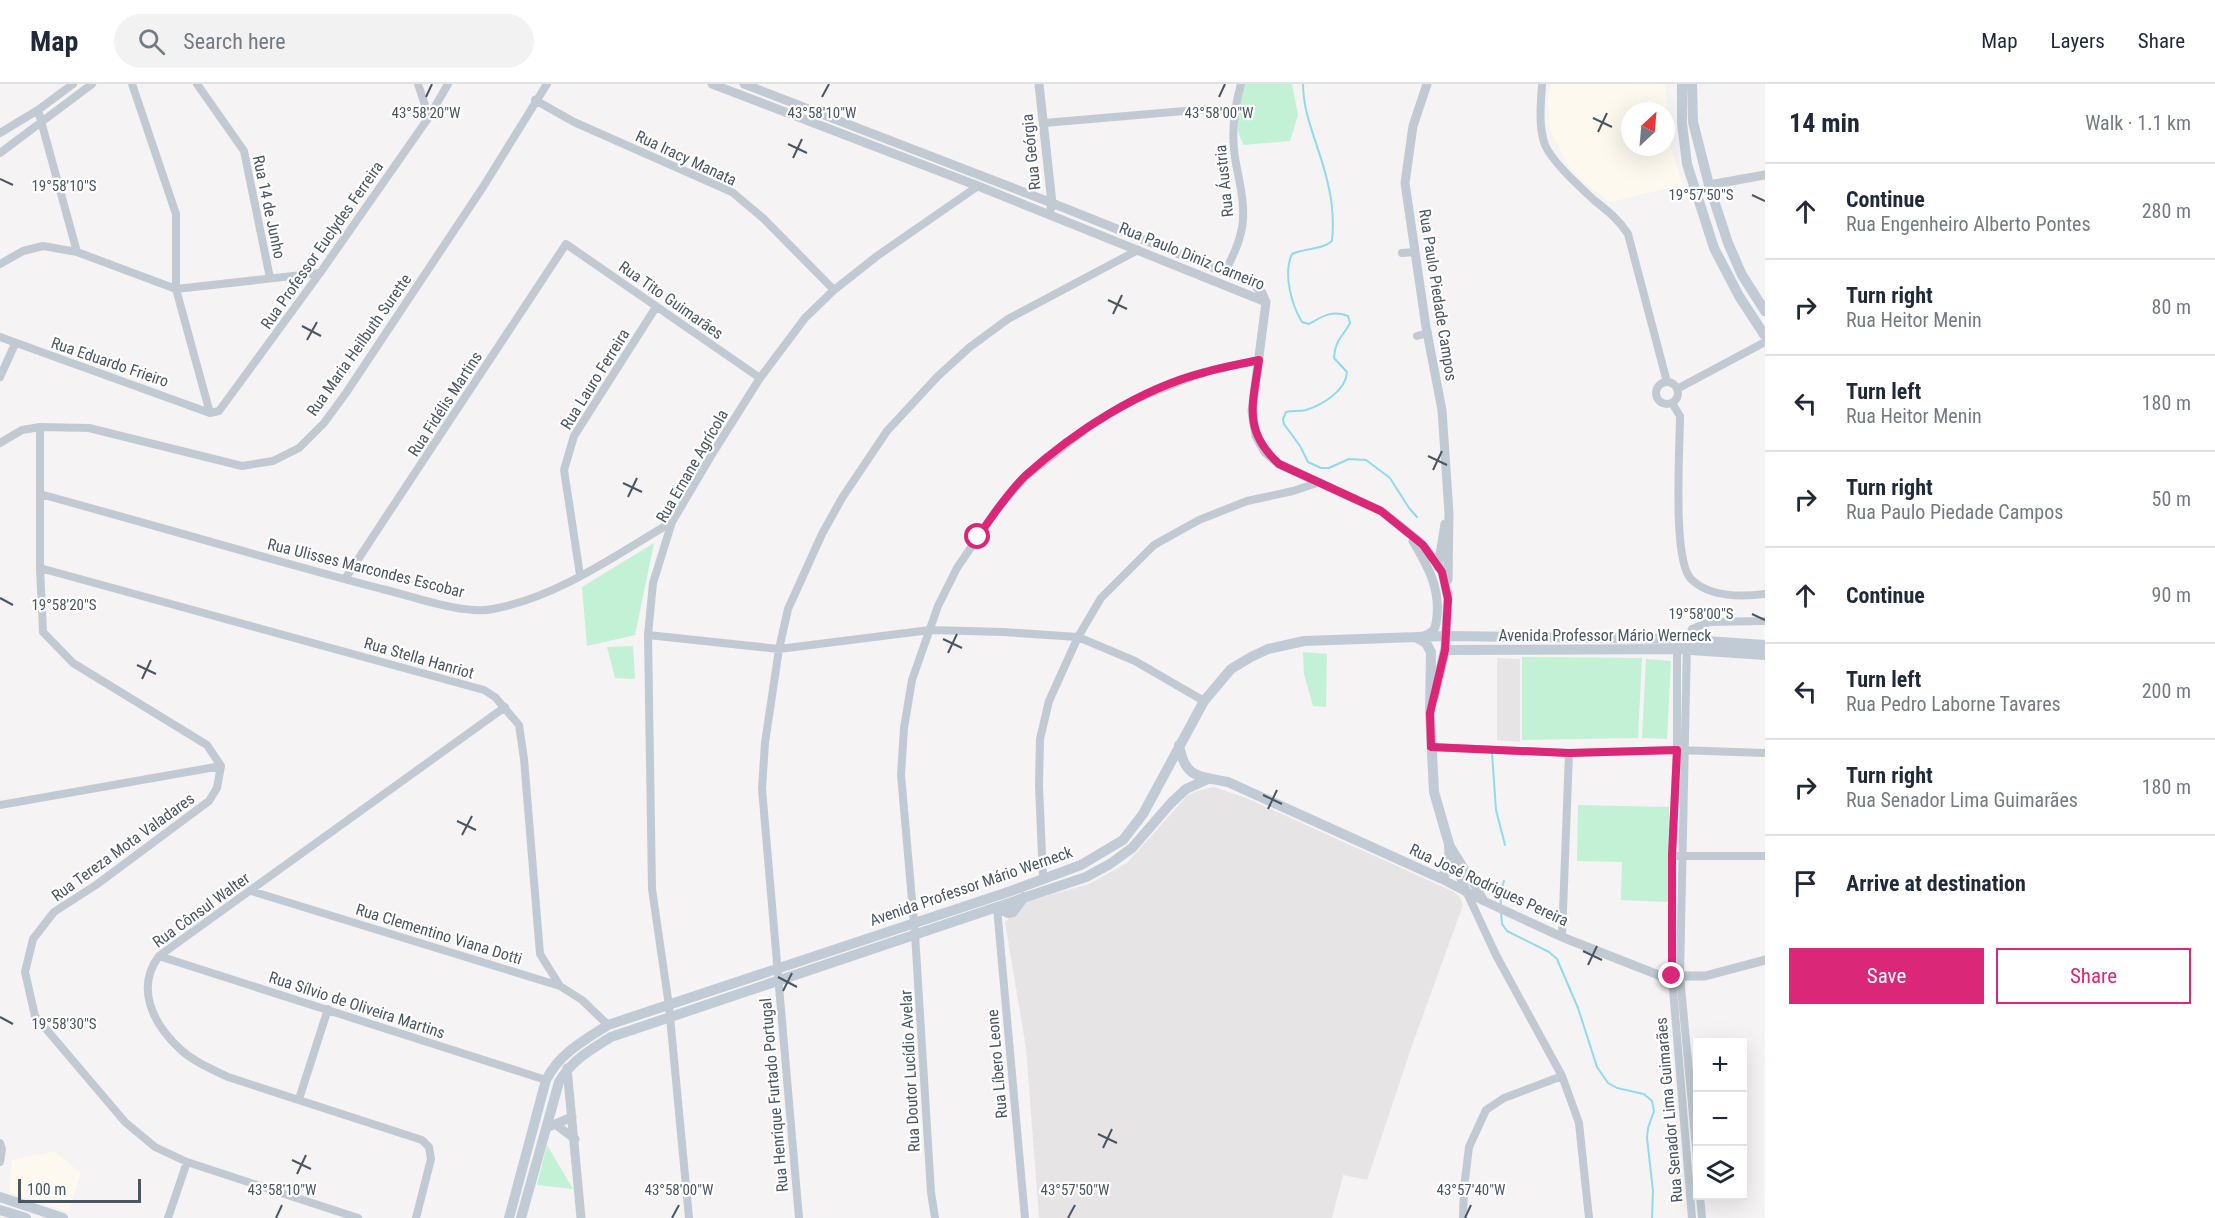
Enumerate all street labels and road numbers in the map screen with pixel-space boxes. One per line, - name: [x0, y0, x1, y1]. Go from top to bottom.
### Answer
- street label: Rua Geórgia: [1018, 113, 1044, 191]
- street label: Rua Iracy Manata: [633, 126, 739, 190]
- street label: Rua Áustria: [1211, 144, 1237, 218]
- street label: Rua 14 de Junho: [249, 154, 289, 260]
- street label: Rua Professor Euclydes Ferreira: [257, 157, 387, 333]
- street label: Rua Paulo Piedade Campos: [1415, 208, 1461, 382]
- street label: Rua Paulo Diniz Carneiro: [1116, 218, 1268, 294]
- street label: Rua Tito Guimarães: [615, 257, 727, 343]
- street label: Rua Maria Heilbuth Surette: [303, 270, 415, 420]
- street label: Rua Lauro Ferreira: [556, 325, 634, 433]
- street label: Rua Eduardo Frieiro: [49, 333, 171, 391]
- street label: Rua Fidélis Martins: [404, 348, 486, 460]
- street label: Rua Ernane Agrícola: [652, 406, 732, 526]
- street label: Rua Ulisses Marcondes Escobar: [266, 534, 466, 602]
- street label: Avenida Professor Mário Werneck: [1498, 626, 1712, 645]
- street label: Rua Stella Hanriot: [362, 633, 476, 683]
- street label: Rua Tereza Mota Valadares: [48, 789, 198, 905]
- street label: Rua José Rodrigues Pereira: [1406, 840, 1572, 930]
- street label: Avenida Professor Mário Werneck: [867, 842, 1076, 930]
- street label: Rua Cônsul Walter: [149, 868, 253, 952]
- street label: Rua Clementino Viana Dotti: [354, 900, 524, 968]
- street label: Rua Sílvio de Oliveira Martins: [267, 968, 447, 1042]
- street label: Rua Doutor Lucídio Avelar: [896, 989, 924, 1153]
- street label: Rua Henrique Furtado Portugal: [756, 997, 792, 1193]
- street label: Rua Líbero Leone: [983, 1009, 1011, 1119]
- street label: Rua Senador Lima Guimarães: [1651, 1017, 1687, 1203]

